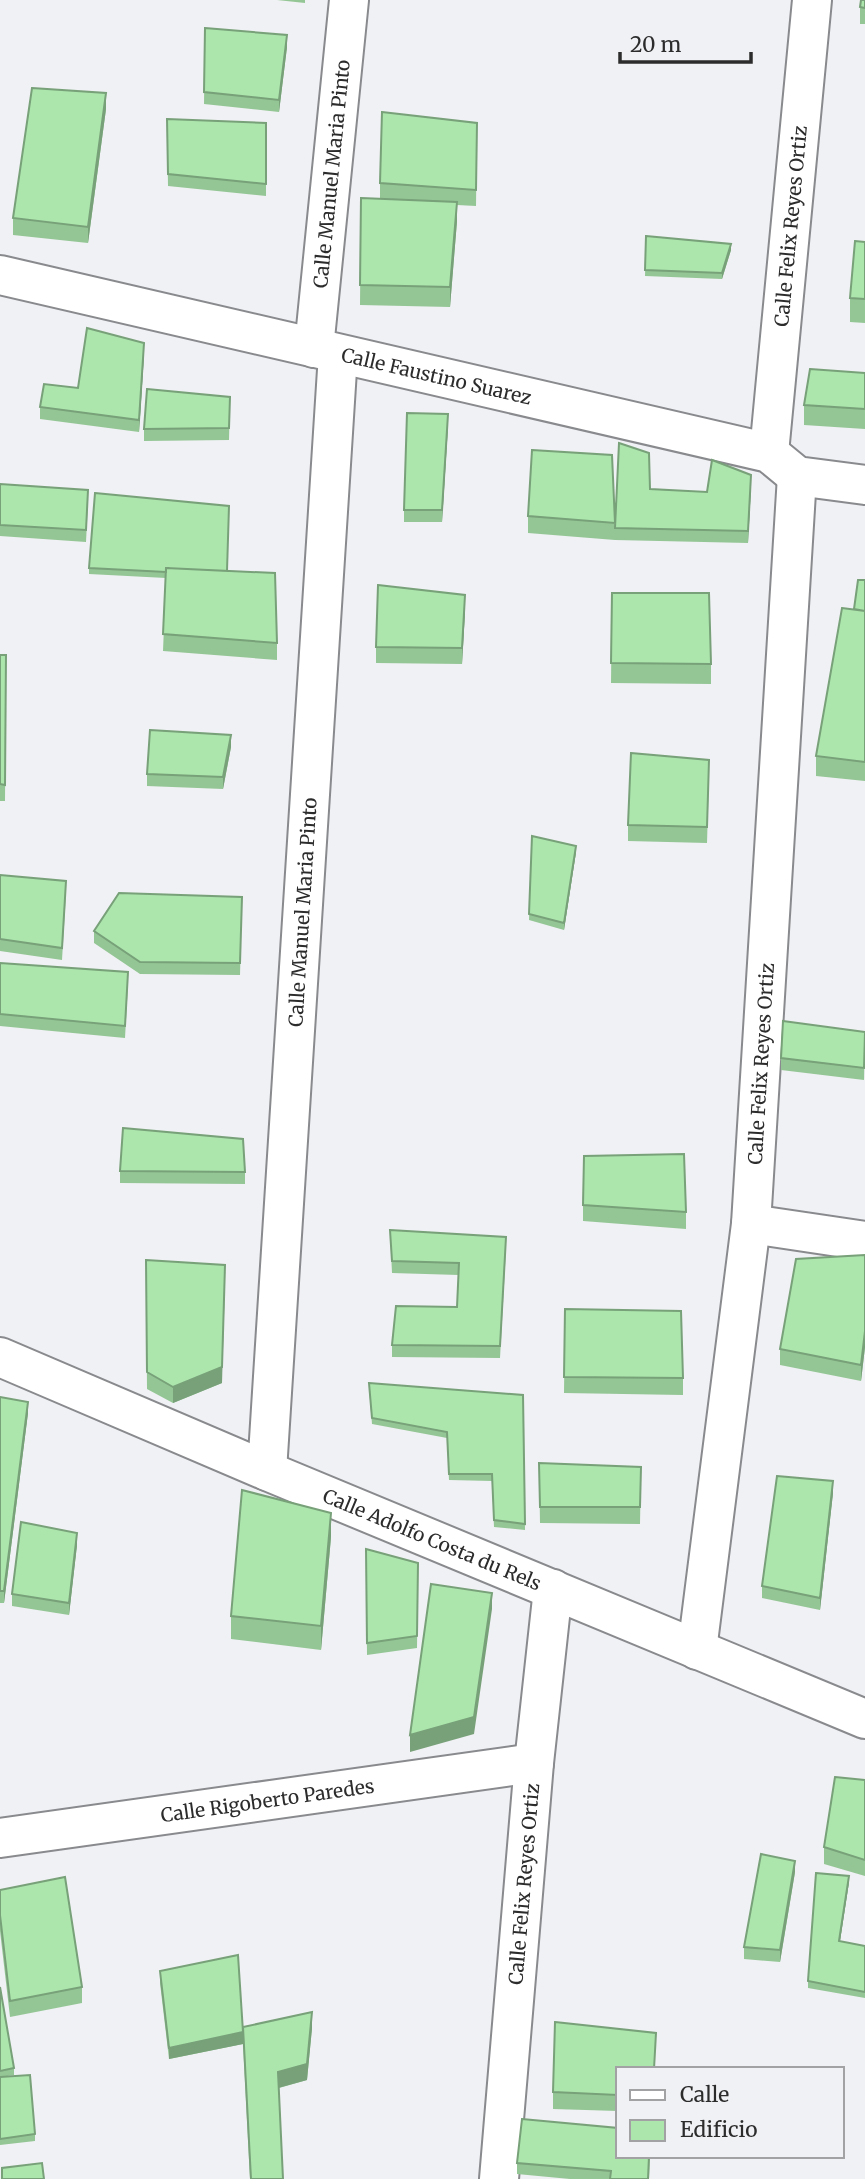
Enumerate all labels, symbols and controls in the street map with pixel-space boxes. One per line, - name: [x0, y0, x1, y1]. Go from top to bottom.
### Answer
- scale bar: [620, 21, 751, 65]
- text: 20 m: [630, 31, 682, 58]
- street label: Calle Manuel Maria Pinto: [308, 58, 355, 289]
- street label: Calle Felix Reyes Ortiz: [769, 124, 812, 328]
- street label: Calle Faustino Suarez: [339, 342, 534, 410]
- street label: Calle Manuel Maria Pinto: [283, 797, 322, 1027]
- street label: Calle Felix Reyes Ortiz: [743, 962, 779, 1165]
- street label: Calle Adolfo Costa du Rels: [319, 1483, 545, 1595]
- street label: Calle Rigoberto Paredes: [159, 1774, 376, 1827]
- street label: Calle Felix Reyes Ortiz: [503, 1782, 544, 1986]
- legend: [616, 2067, 844, 2158]
- text: Calle: [680, 2081, 729, 2108]
- text: Edificio: [680, 2116, 757, 2143]

